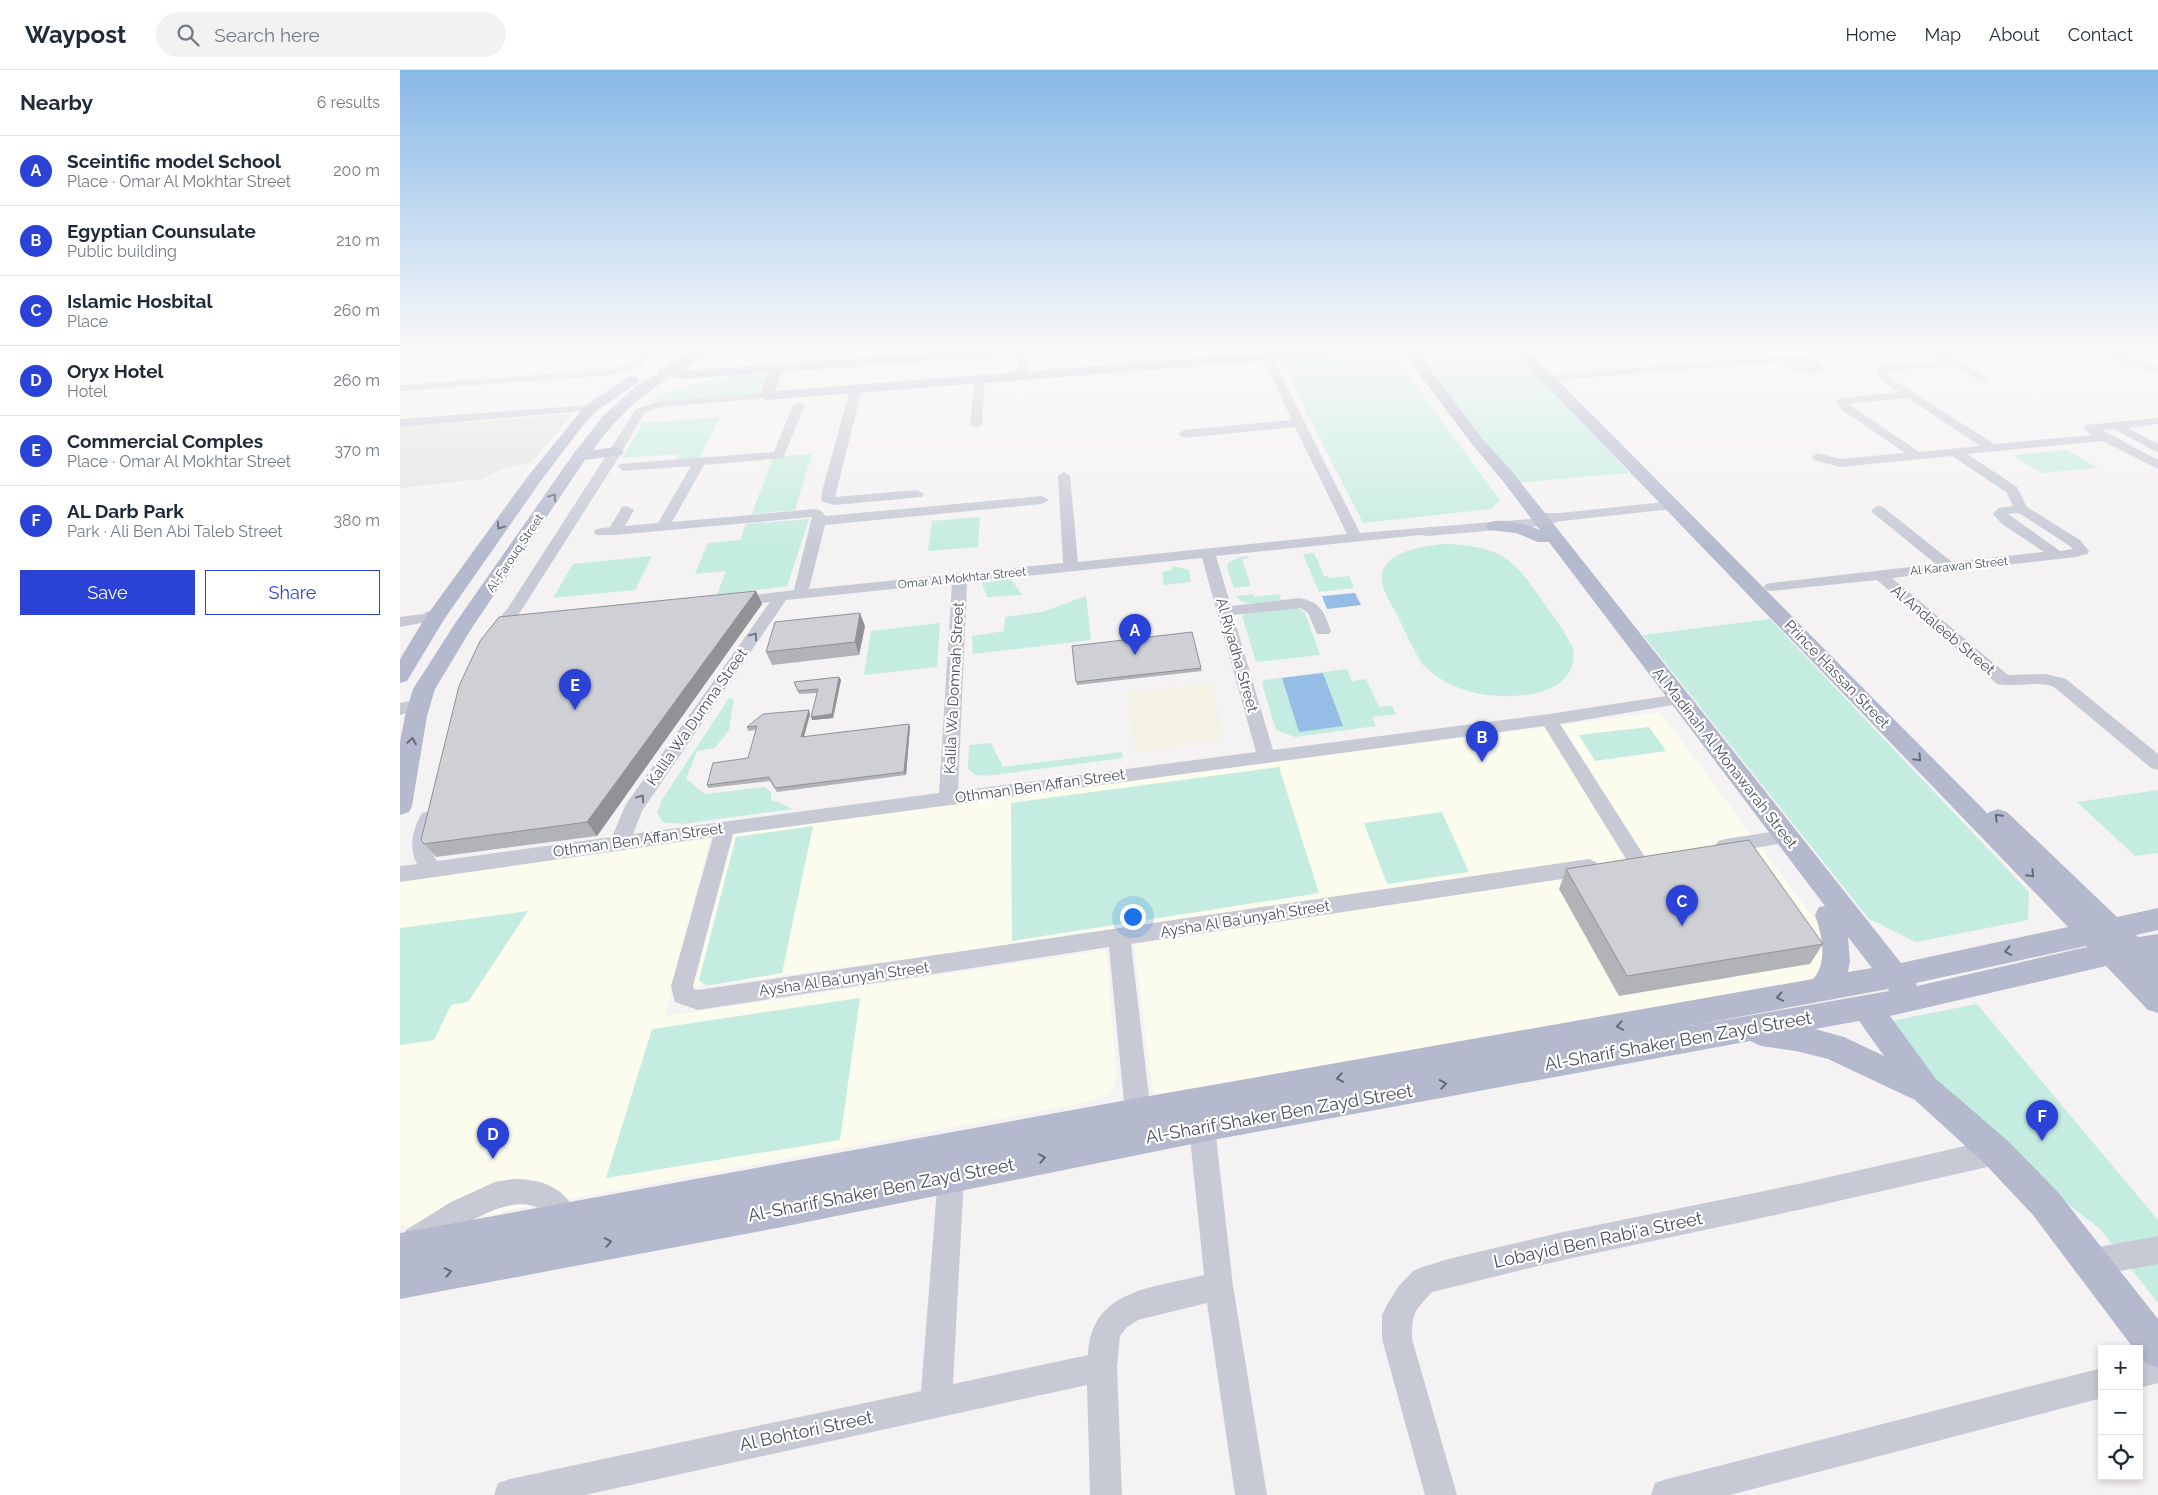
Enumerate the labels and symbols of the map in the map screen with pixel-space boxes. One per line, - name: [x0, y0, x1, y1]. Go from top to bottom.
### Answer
- one-way arrow: [547, 493, 556, 502]
- street label: Al-Farouq Street: [484, 511, 546, 595]
- one-way arrow: [497, 520, 506, 530]
- street label: Al Karawan Street: [1909, 554, 2009, 578]
- street label: Omar Al Mokhtar Street: [897, 564, 1027, 592]
- street label: Al Andaleeb Street: [1887, 581, 1999, 679]
- street label: Al Riyadha Street: [1212, 596, 1262, 714]
- street label: Kalila Wa Domnah Street: [941, 602, 967, 774]
- pin: A: [1119, 614, 1151, 655]
- street label: Prince Hassan Street: [1781, 616, 1893, 732]
- one-way arrow: [748, 632, 757, 642]
- street label: Kalila Wa Dumna Street: [643, 645, 751, 789]
- street label: Al Madinah Al Monawarah Street: [1649, 664, 1801, 852]
- pin: E: [559, 669, 591, 710]
- pin: B: [1466, 721, 1498, 762]
- one-way arrow: [406, 737, 416, 745]
- one-way arrow: [1912, 752, 1921, 761]
- street label: Othman Ben Affan Street: [954, 765, 1126, 807]
- one-way arrow: [635, 794, 644, 804]
- one-way arrow: [1995, 814, 2004, 823]
- street label: Othman Ben Affan Street: [552, 819, 724, 861]
- one-way arrow: [2025, 868, 2034, 877]
- pin: C: [1666, 885, 1698, 926]
- street label: Aysha Al Ba'unyah Street: [1159, 897, 1331, 941]
- your location: [1120, 904, 1146, 930]
- one-way arrow: [2003, 945, 2012, 955]
- street label: Aysha Al Ba'unyah Street: [758, 958, 930, 1000]
- one-way arrow: [1775, 991, 1784, 1001]
- street label: Al-Sharif Shaker Ben Zayd Street: [1543, 1007, 1813, 1074]
- one-way arrow: [1616, 1021, 1624, 1031]
- one-way arrow: [1335, 1072, 1344, 1082]
- one-way arrow: [1438, 1079, 1447, 1090]
- street label: Al-Sharif Shaker Ben Zayd Street: [1144, 1080, 1414, 1147]
- pin: F: [2026, 1100, 2058, 1141]
- pin: D: [477, 1118, 509, 1159]
- street label: Al-Sharif Shaker Ben Zayd Street: [746, 1153, 1016, 1226]
- one-way arrow: [1038, 1153, 1047, 1164]
- street label: Lobayid Ben Rabi'a Street: [1492, 1207, 1704, 1272]
- one-way arrow: [603, 1237, 612, 1248]
- one-way arrow: [444, 1267, 452, 1277]
- street label: Al Bohtori Street: [737, 1406, 874, 1455]

